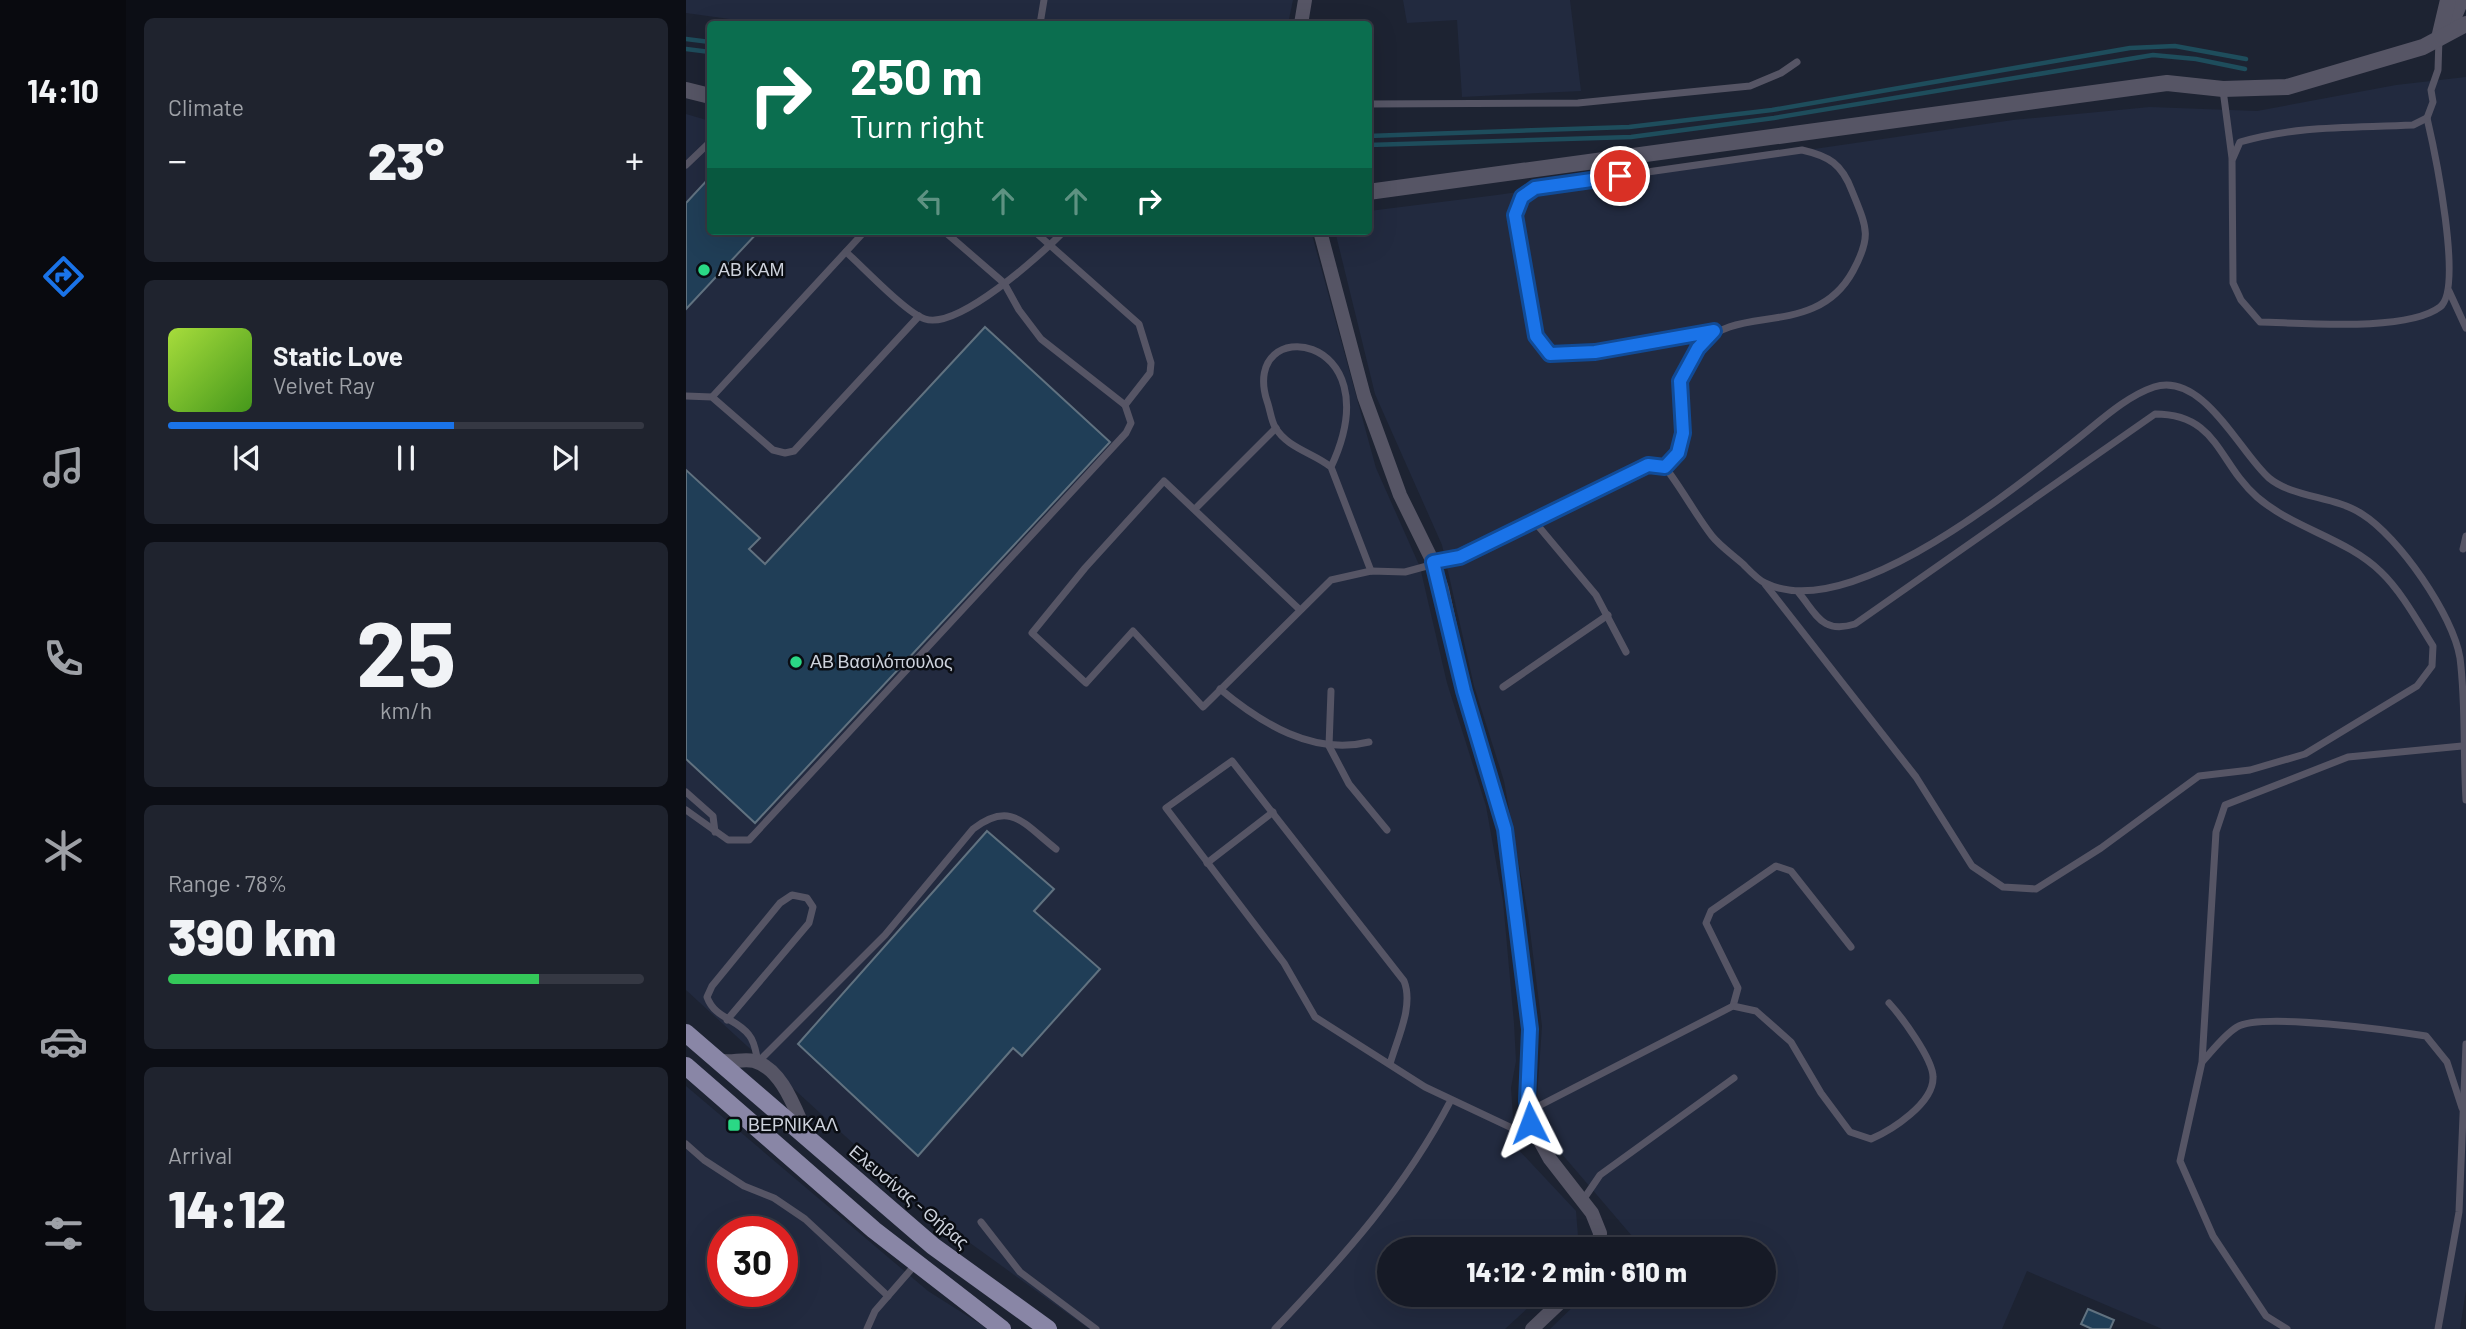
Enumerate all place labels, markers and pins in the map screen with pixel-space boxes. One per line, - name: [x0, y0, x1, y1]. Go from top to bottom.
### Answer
- pin: [1590, 146, 1650, 206]
- place label: ΑΒ ΚΑΜ: [718, 258, 785, 280]
- marker: ΑΒ ΚΑΜ: [696, 262, 712, 278]
- place label: ΑΒ Βασιλόπουλος: [810, 650, 953, 672]
- marker: ΑΒ Βασιλόπουλος: [788, 654, 804, 670]
- place label: ΒΕΡΝΙΚΑΛ: [748, 1113, 838, 1135]
- marker: ΒΕΡΝΙΚΑΛ: [726, 1117, 742, 1133]

